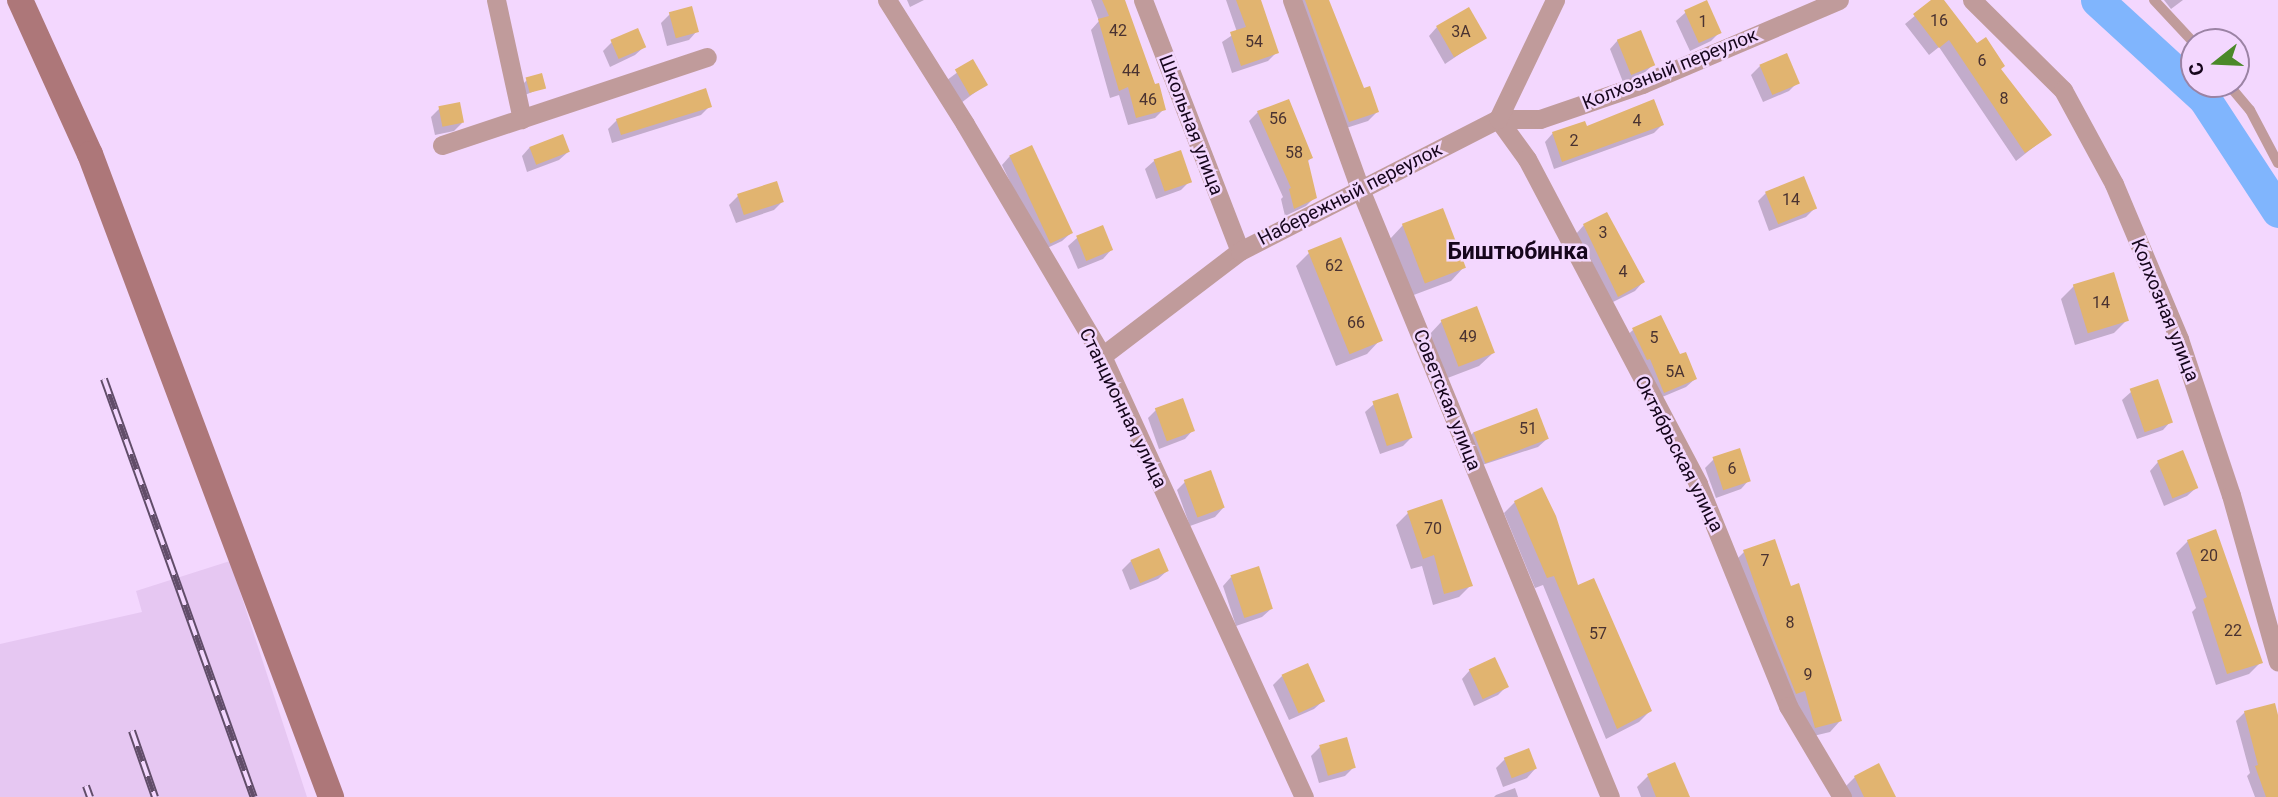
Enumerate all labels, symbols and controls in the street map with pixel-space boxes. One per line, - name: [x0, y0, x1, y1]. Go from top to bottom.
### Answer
- house number: 16: [1930, 11, 1948, 31]
- house number: 1: [1699, 12, 1707, 32]
- house number: 42: [1109, 21, 1127, 41]
- house number: 3А: [1451, 22, 1471, 42]
- street label: Колхозный переулок: [1579, 23, 1761, 115]
- north arrow: [2180, 28, 2250, 98]
- house number: 54: [1245, 32, 1263, 52]
- house number: 6: [1978, 51, 1986, 71]
- street label: Школьная улица: [1154, 52, 1228, 198]
- text: С: [2184, 60, 2209, 78]
- house number: 44: [1122, 61, 1140, 81]
- house number: 8: [2000, 89, 2008, 109]
- house number: 46: [1139, 90, 1157, 110]
- house number: 56: [1269, 109, 1287, 129]
- house number: 4: [1633, 111, 1641, 131]
- house number: 2: [1570, 131, 1578, 151]
- street label: Набережный переулок: [1254, 138, 1446, 250]
- house number: 58: [1285, 143, 1303, 163]
- house number: 14: [1782, 190, 1800, 210]
- house number: 3: [1599, 223, 1607, 243]
- street label: Колхозная улица: [2126, 235, 2204, 385]
- district label: Биштюбинка: [1448, 238, 1588, 266]
- house number: 62: [1325, 256, 1343, 276]
- house number: 4: [1619, 262, 1627, 282]
- house number: 14: [2092, 293, 2110, 313]
- house number: 66: [1347, 313, 1365, 333]
- street label: Станционная улица: [1074, 324, 1172, 492]
- street label: Советская улица: [1408, 326, 1486, 474]
- house number: 49: [1459, 327, 1477, 347]
- house number: 5: [1650, 328, 1658, 348]
- house number: 5А: [1665, 362, 1685, 382]
- street label: Октябрьская улица: [1630, 372, 1728, 536]
- house number: 51: [1519, 419, 1537, 439]
- house number: 6: [1728, 459, 1736, 479]
- house number: 70: [1424, 519, 1442, 539]
- house number: 20: [2200, 546, 2218, 566]
- house number: 7: [1761, 551, 1769, 571]
- house number: 8: [1786, 613, 1794, 633]
- house number: 22: [2224, 621, 2242, 641]
- house number: 57: [1589, 624, 1607, 644]
- house number: 9: [1804, 665, 1812, 685]

